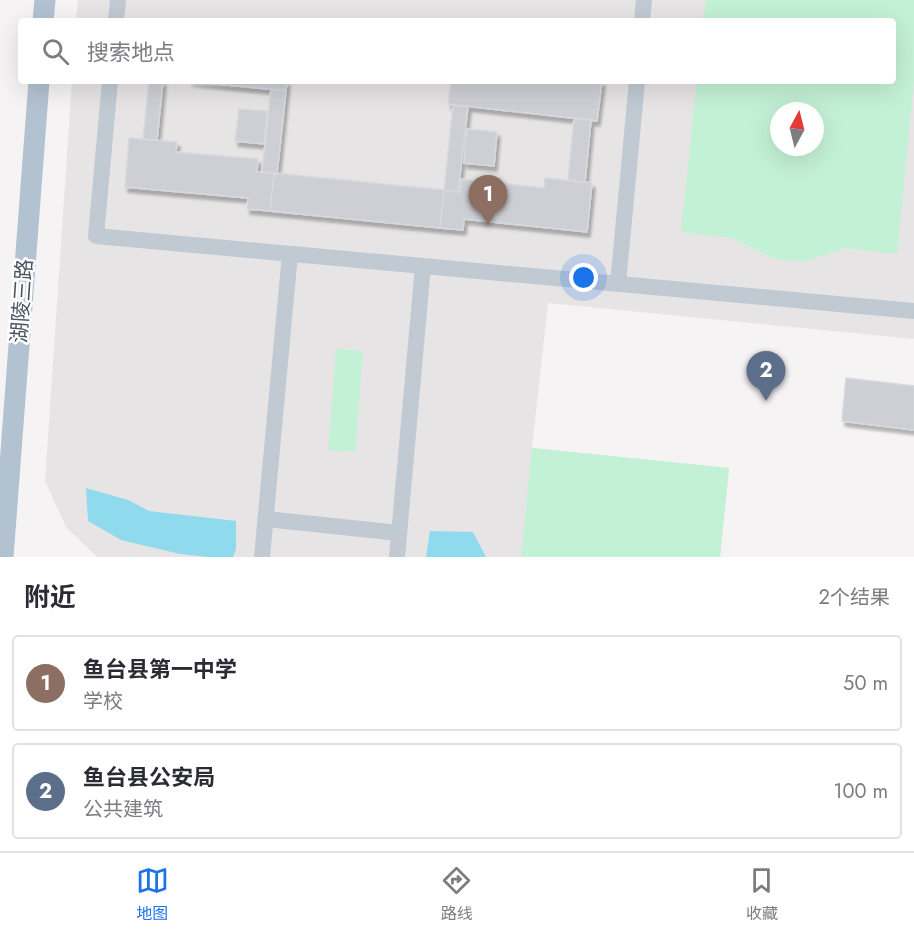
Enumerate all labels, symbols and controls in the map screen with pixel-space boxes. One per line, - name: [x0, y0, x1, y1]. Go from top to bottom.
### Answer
- search box: [18, 18, 896, 84]
- icon: search: [39, 35, 72, 68]
- text: 搜索地点: [87, 36, 175, 68]
- north arrow: [770, 102, 824, 156]
- pin: 1: [468, 176, 508, 225]
- street label: 湖陵三路: [4, 258, 40, 344]
- your location: [569, 263, 598, 292]
- pin: 2: [746, 352, 786, 401]
- text: 附近: [24, 578, 76, 616]
- text: 2个结果: [819, 583, 890, 612]
- text: 鱼台县第一中学: [83, 653, 237, 685]
- text: 1: [40, 669, 51, 698]
- text: 50 m: [843, 669, 888, 698]
- text: 学校: [83, 687, 123, 716]
- text: 鱼台县公安局: [83, 761, 215, 793]
- text: 2: [39, 777, 52, 806]
- text: 100 m: [833, 777, 888, 806]
- text: 公共建筑: [83, 795, 163, 824]
- tab: 地图: [136, 864, 169, 925]
- tab: 路线: [440, 864, 473, 925]
- tab: 收藏: [745, 864, 778, 925]

